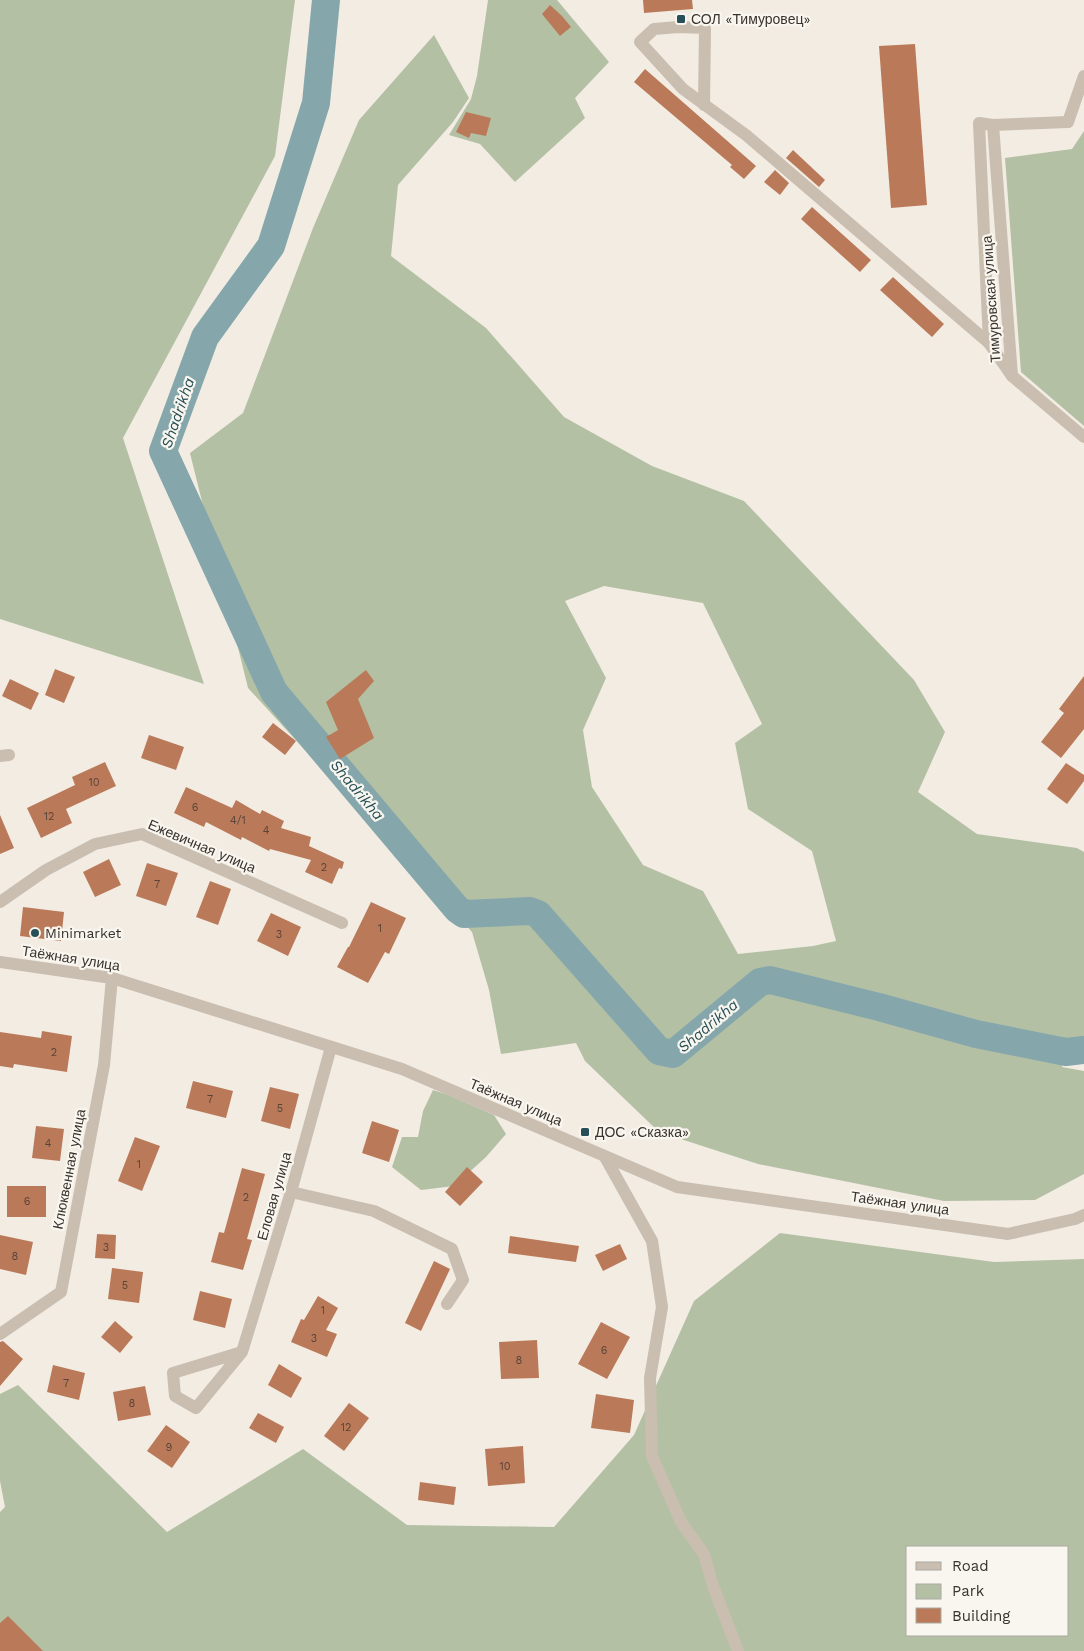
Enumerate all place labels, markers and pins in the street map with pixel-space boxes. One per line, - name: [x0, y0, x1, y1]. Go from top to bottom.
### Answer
- place label: СОЛ «Тимуровец»: [691, 11, 810, 27]
- marker: СОЛ «Тимуровец»: [675, 13, 687, 25]
- place label: Minimarket: [45, 925, 122, 941]
- marker: Minimarket: [29, 927, 41, 939]
- place label: ДОС «Сказка»: [595, 1124, 689, 1140]
- marker: ДОС «Сказка»: [579, 1126, 591, 1138]

